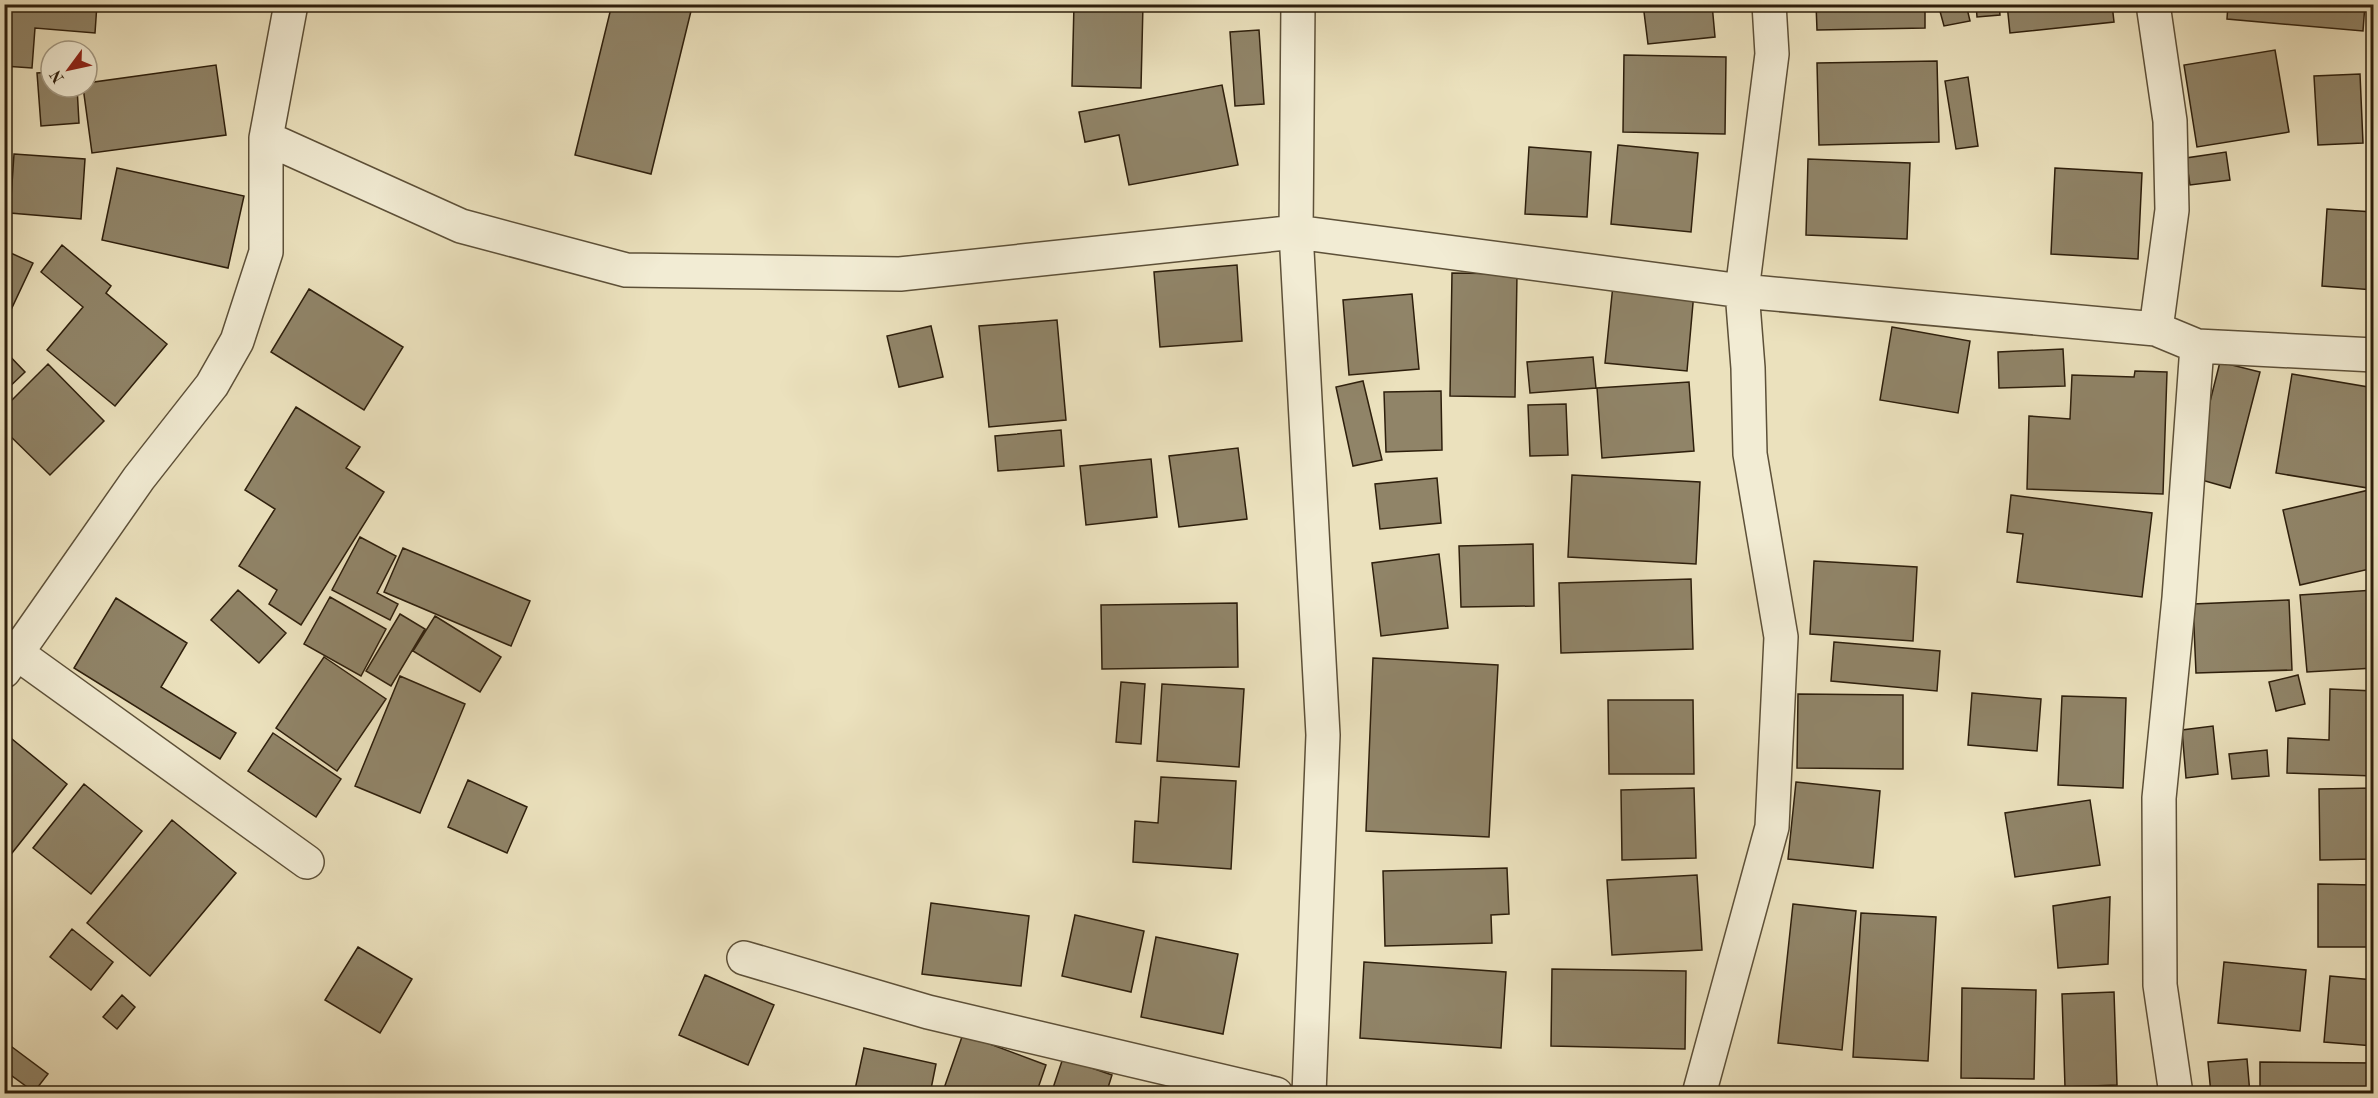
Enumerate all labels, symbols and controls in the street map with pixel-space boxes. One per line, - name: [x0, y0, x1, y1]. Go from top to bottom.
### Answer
- north arrow: [39, 39, 99, 99]
- text: N: [48, 66, 68, 86]

